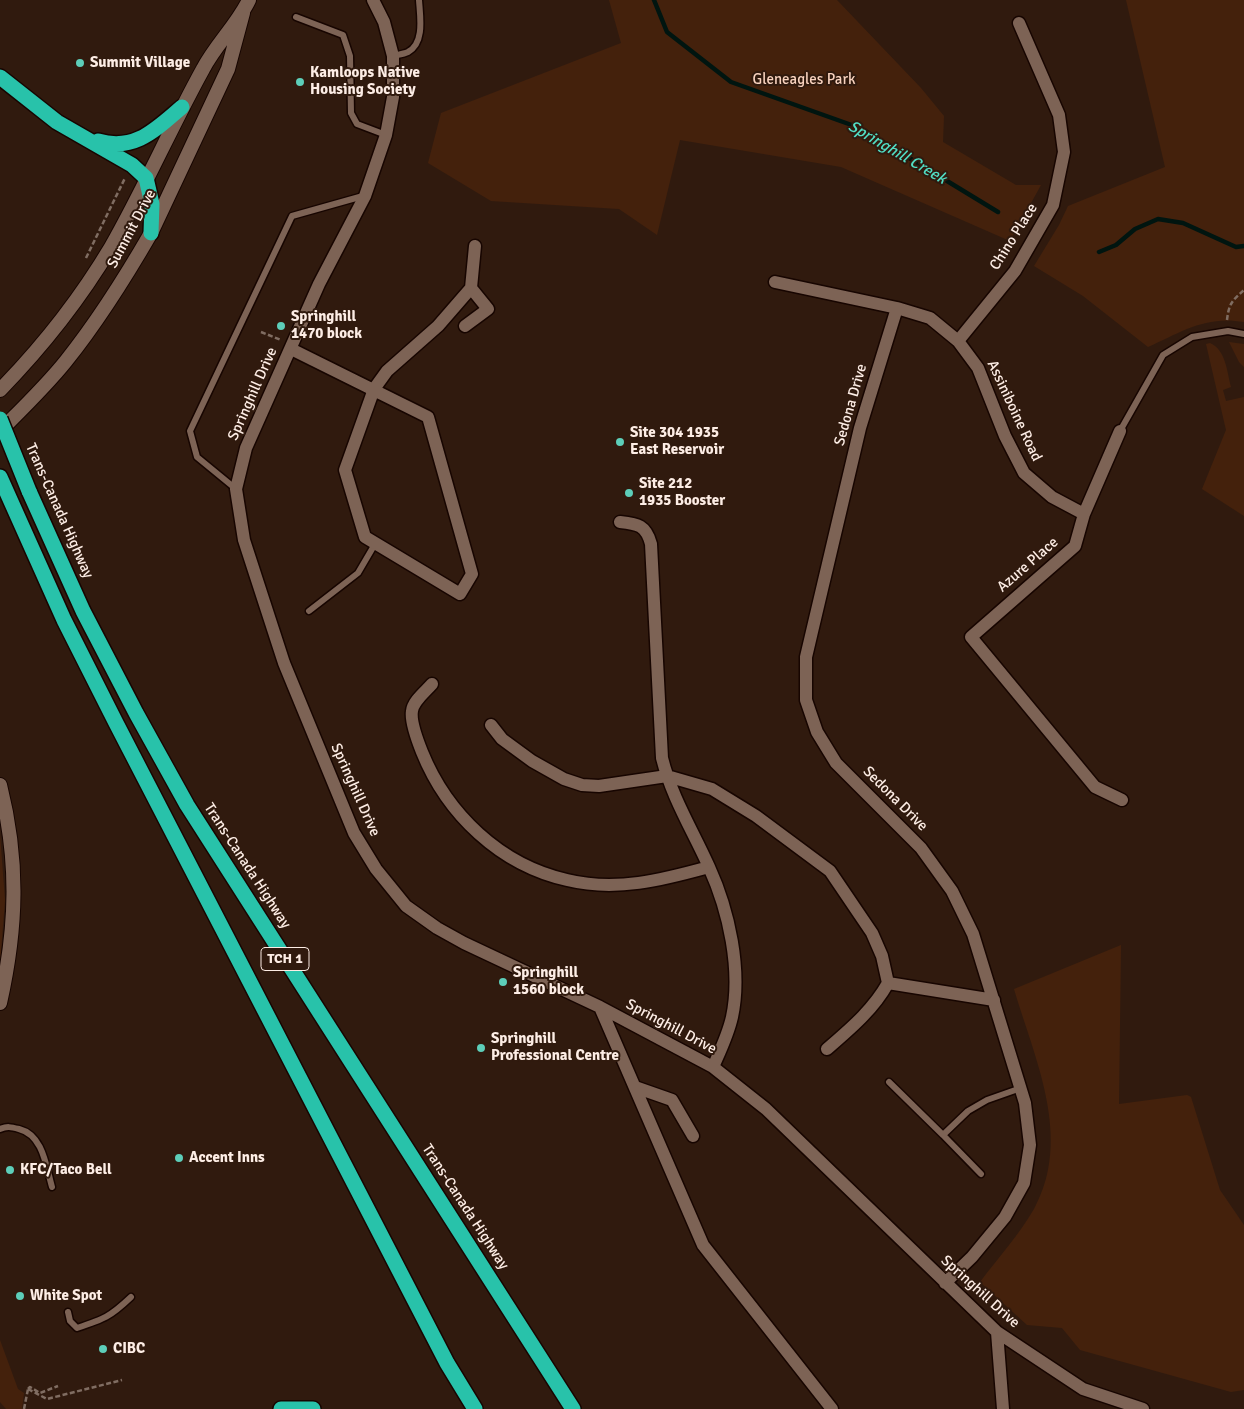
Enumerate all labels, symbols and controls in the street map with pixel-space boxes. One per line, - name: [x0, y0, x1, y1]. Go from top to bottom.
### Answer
- place label: Summit Village: [90, 54, 190, 72]
- marker: Summit Village: [74, 57, 86, 69]
- place label: Kamloops Native Housing Society: [310, 64, 420, 99]
- park label: Gleneagles Park: [752, 71, 856, 89]
- marker: Kamloops Native Housing Society: [294, 76, 306, 88]
- water label: Springhill Creek: [845, 117, 949, 189]
- street label: Summit Drive: [104, 187, 160, 271]
- street label: Chino Place: [986, 200, 1042, 274]
- place label: Springhill 1470 block: [291, 308, 362, 343]
- marker: Springhill 1470 block: [275, 320, 287, 332]
- street label: Springhill Drive: [224, 345, 282, 443]
- street label: Assiniboine Road: [983, 358, 1045, 464]
- street label: Sedona Drive: [831, 362, 871, 448]
- place label: Site 304 1935 East Reservoir: [630, 424, 724, 459]
- marker: Site 304 1935 East Reservoir: [614, 436, 626, 448]
- street label: Trans-Canada Highway: [21, 441, 97, 581]
- place label: Site 212 1935 Booster: [639, 475, 725, 510]
- marker: Site 212 1935 Booster: [623, 487, 635, 499]
- street label: Azure Place: [994, 534, 1062, 596]
- street label: Springhill Drive: [326, 741, 384, 839]
- street label: Sedona Drive: [859, 763, 931, 835]
- street label: Trans-Canada Highway: [200, 800, 294, 932]
- road number: TCH 1: [261, 948, 309, 971]
- place label: Springhill 1560 block: [513, 964, 584, 999]
- marker: Springhill 1560 block: [497, 976, 509, 988]
- street label: Springhill Drive: [623, 996, 719, 1058]
- place label: Springhill Professional Centre: [491, 1030, 619, 1065]
- marker: Springhill Professional Centre: [475, 1042, 487, 1054]
- street label: Trans-Canada Highway: [418, 1141, 512, 1273]
- place label: Accent Inns: [189, 1149, 265, 1167]
- marker: Accent Inns: [173, 1152, 185, 1164]
- place label: KFC/Taco Bell: [20, 1161, 112, 1179]
- marker: KFC/Taco Bell: [4, 1164, 16, 1176]
- street label: Springhill Drive: [937, 1252, 1023, 1332]
- place label: White Spot: [30, 1287, 102, 1305]
- marker: White Spot: [14, 1290, 26, 1302]
- place label: CIBC: [113, 1340, 145, 1358]
- marker: CIBC: [97, 1343, 109, 1355]

